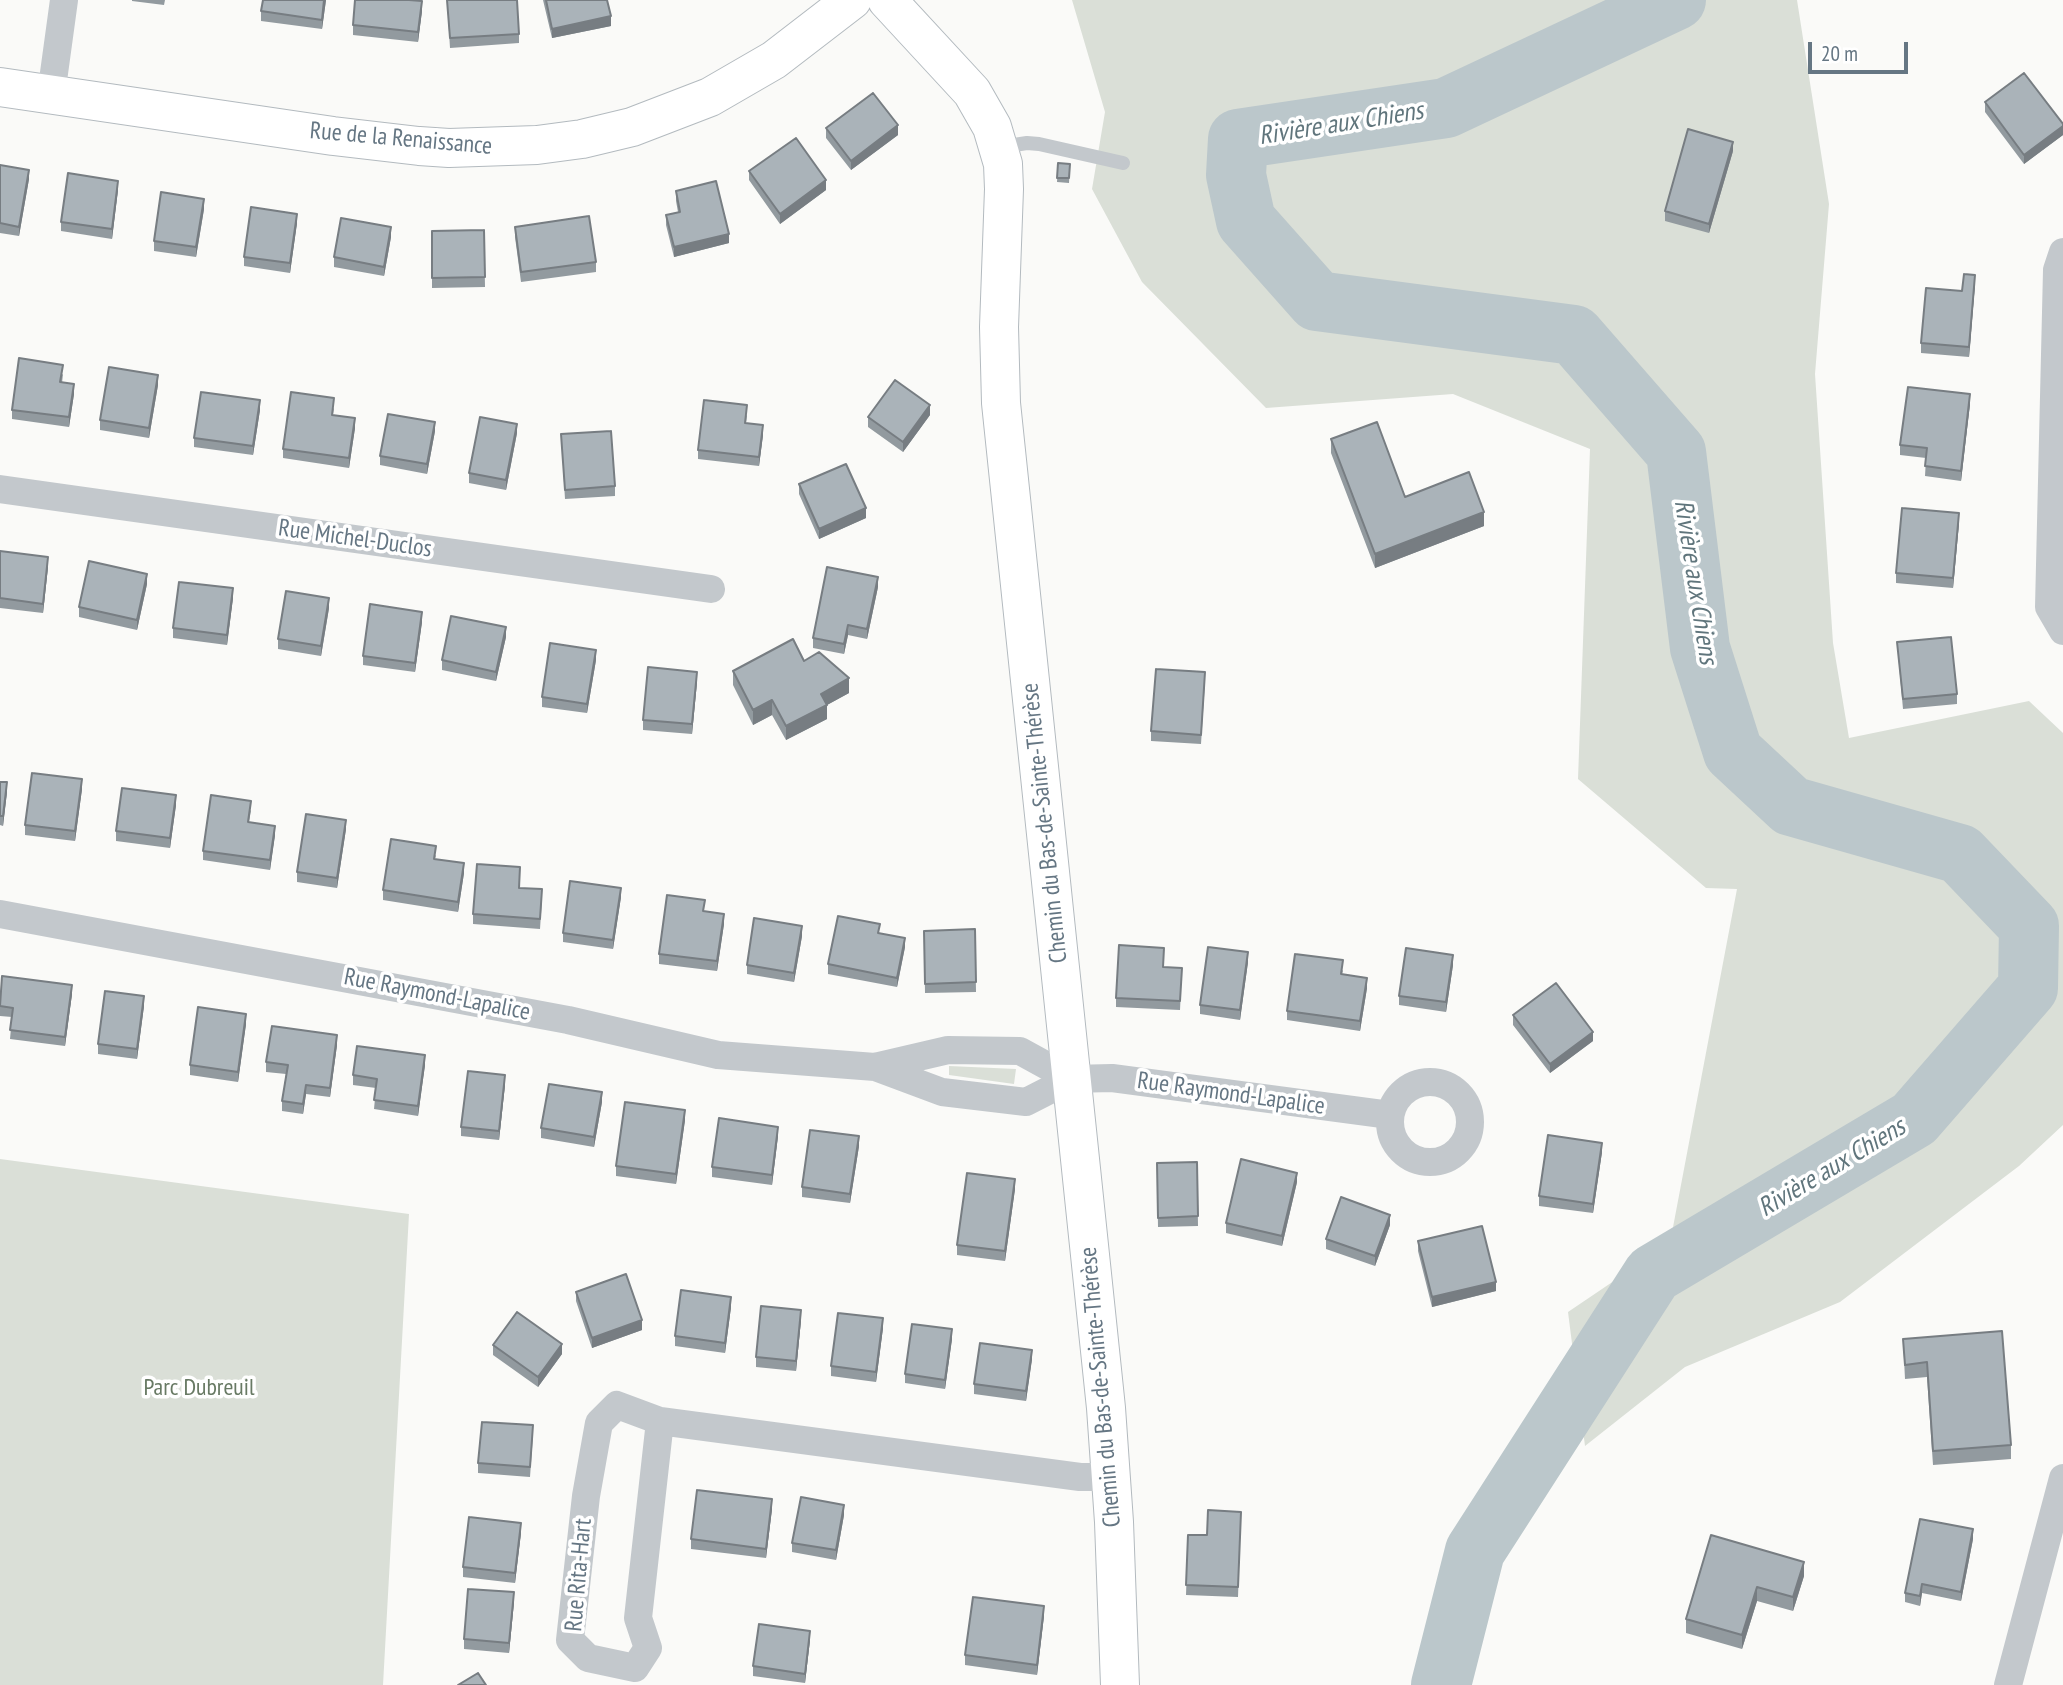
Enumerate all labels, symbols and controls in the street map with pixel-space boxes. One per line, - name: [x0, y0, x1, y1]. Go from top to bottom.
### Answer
- scale bar: [1811, 28, 1911, 72]
- text: 20 m: [1821, 40, 1858, 67]
- water label: Rivière aux Chiens: [1257, 96, 1425, 152]
- street label: Rue de la Renaissance: [309, 117, 493, 161]
- water label: Rivière aux Chiens: [1667, 498, 1723, 666]
- street label: Rue Michel-Duclos: [276, 514, 434, 564]
- street label: Chemin du Bas-de-Sainte-Thérèse: [1016, 682, 1074, 964]
- street label: Rue Raymond-Lapalice: [341, 963, 533, 1027]
- street label: Rue Raymond-Lapalice: [1135, 1067, 1327, 1121]
- water label: Rivière aux Chiens: [1753, 1112, 1911, 1224]
- street label: Chemin du Bas-de-Sainte-Thérèse: [1074, 1246, 1128, 1528]
- park label: Parc Dubreuil: [143, 1374, 255, 1402]
- street label: Rue Rita-Hart: [560, 1517, 598, 1633]

